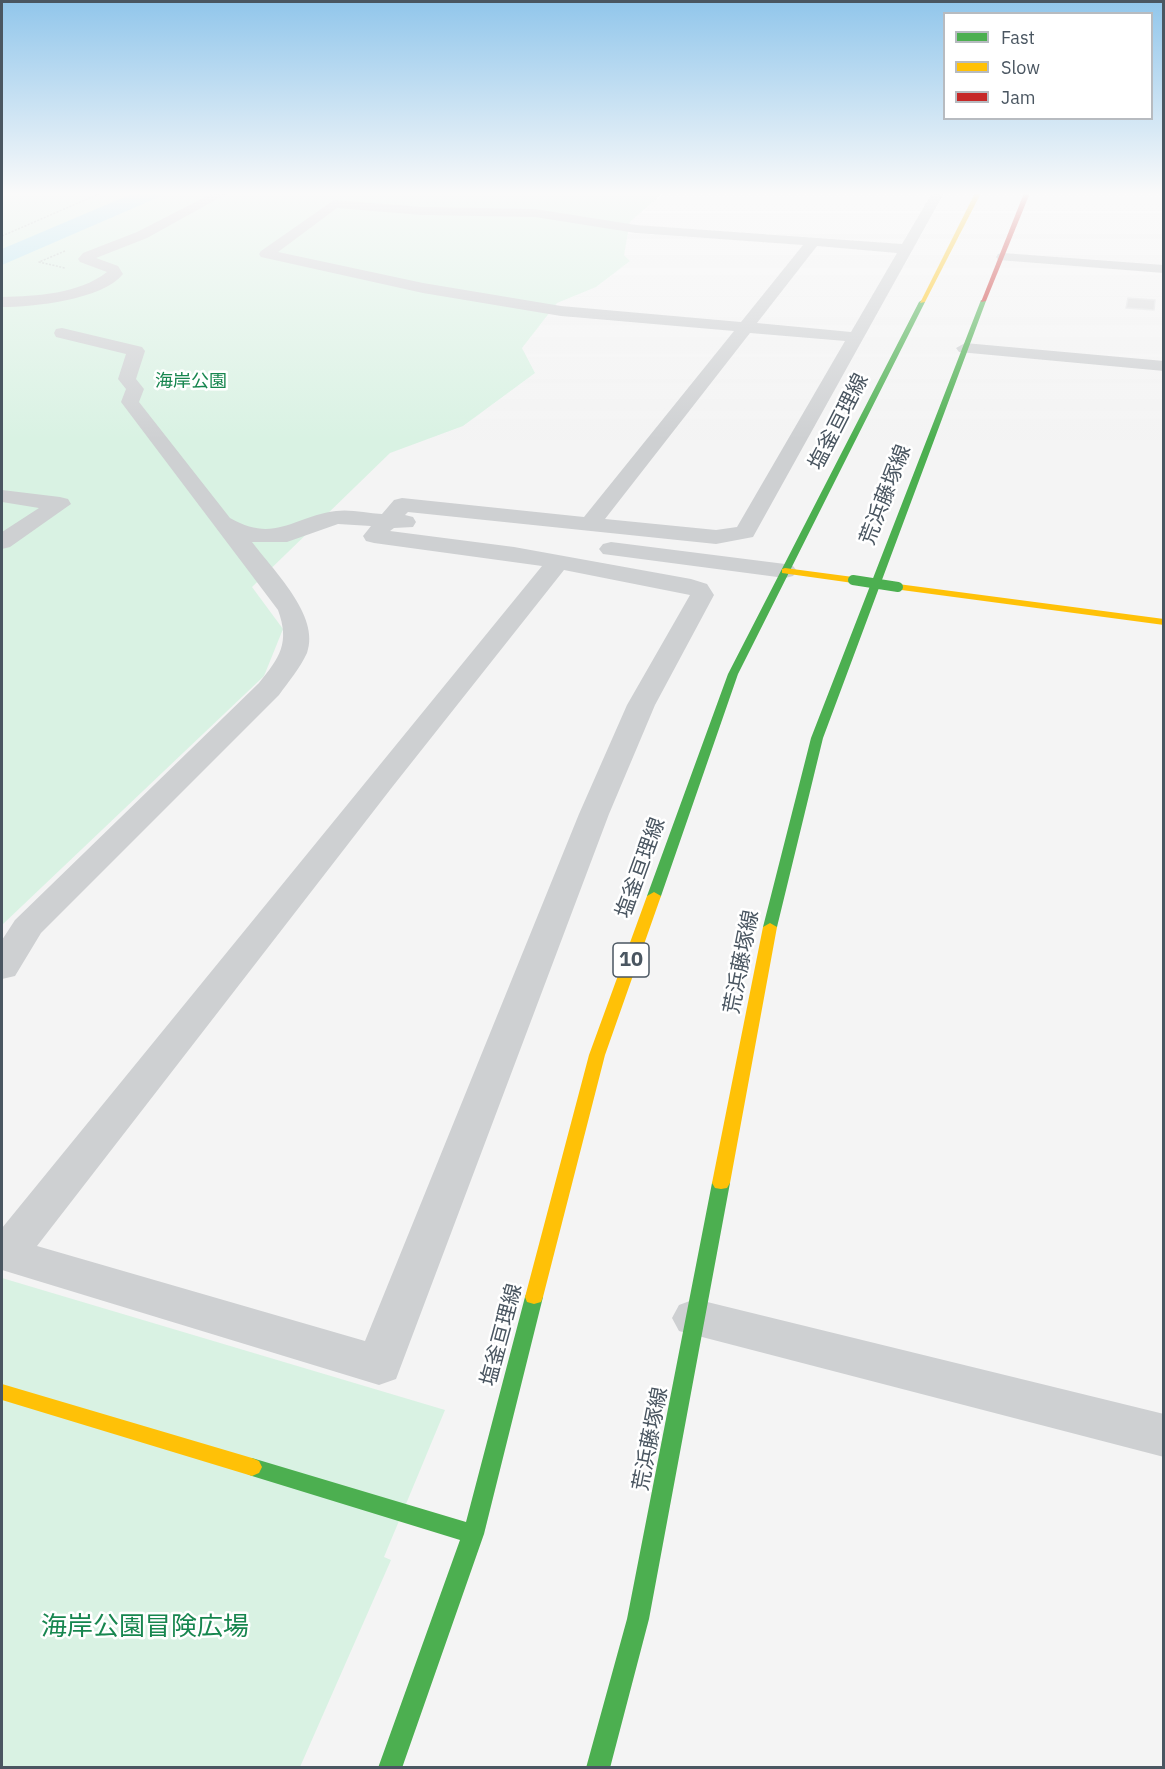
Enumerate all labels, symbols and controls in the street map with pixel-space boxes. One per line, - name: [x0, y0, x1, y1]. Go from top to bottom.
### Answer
- legend: [943, 12, 1153, 120]
- text: Fast: [1001, 26, 1035, 49]
- text: Slow: [1001, 56, 1040, 79]
- text: Jam: [1001, 86, 1036, 109]
- street label: 塩釜亘理線: [804, 370, 874, 474]
- park label: 海岸公園: [155, 371, 227, 393]
- street label: 荒浜藤塚線: [855, 441, 917, 549]
- street label: 塩釜亘理線: [611, 814, 671, 922]
- street label: 荒浜藤塚線: [720, 908, 764, 1016]
- road number: 10: [613, 943, 649, 977]
- street label: 塩釜亘理線: [476, 1281, 528, 1389]
- street label: 荒浜藤塚線: [629, 1385, 673, 1493]
- park label: 海岸公園冒険広場: [41, 1611, 249, 1643]

